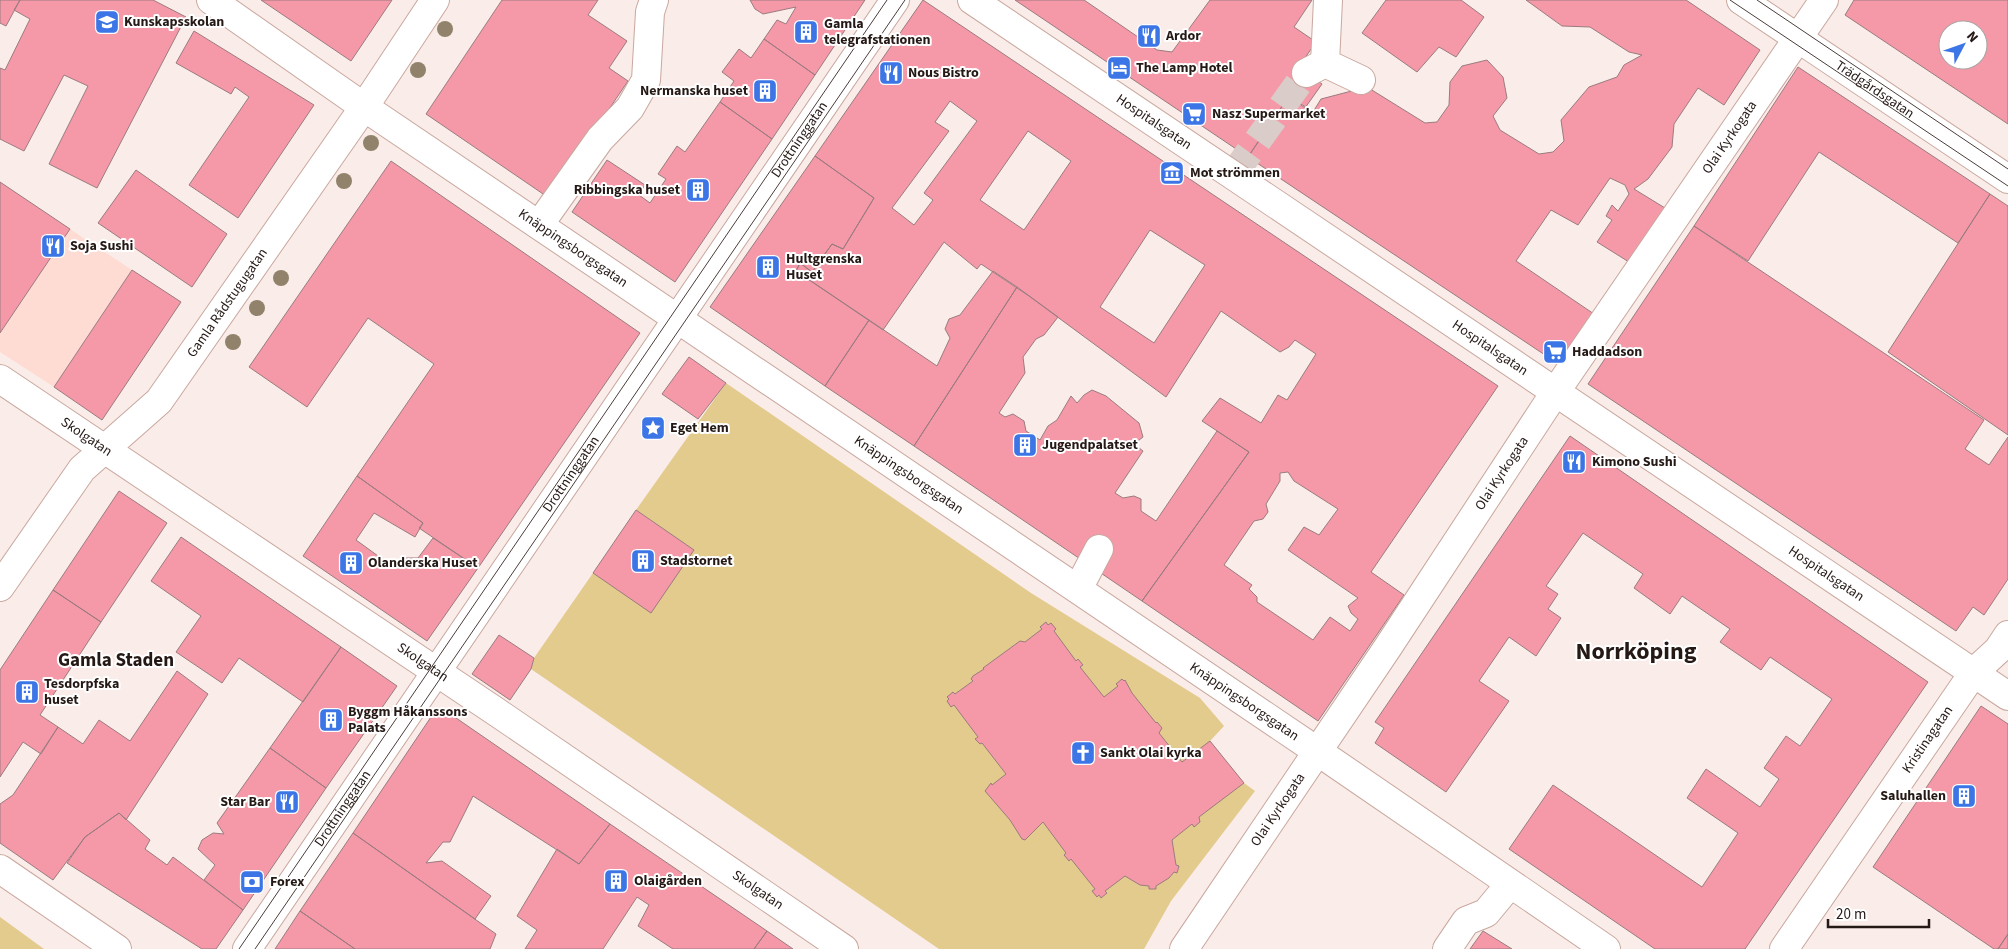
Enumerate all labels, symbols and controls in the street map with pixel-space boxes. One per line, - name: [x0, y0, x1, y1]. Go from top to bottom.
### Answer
- school or university icon: Kunskapsskolan: [94, 9, 120, 35]
- place label: Kunskapsskolan: [124, 12, 224, 32]
- place label: Gamla telegrafstationen: [824, 14, 931, 50]
- building icon: Gamla telegrafstationen: [793, 19, 819, 45]
- north arrow: [1938, 20, 1988, 70]
- restaurant icon: Ardor: [1136, 23, 1162, 49]
- place label: Ardor: [1165, 26, 1201, 46]
- text: N: [1961, 27, 1983, 47]
- hotel icon: The Lamp Hotel: [1106, 55, 1132, 81]
- street label: Trädgårdsgatan: [1831, 56, 1918, 123]
- place label: The Lamp Hotel: [1136, 58, 1232, 78]
- restaurant icon: Nous Bistro: [878, 60, 904, 86]
- place label: Nous Bistro: [908, 63, 979, 83]
- building icon: Nermanska huset: [752, 78, 778, 104]
- place label: Nermanska huset: [640, 81, 749, 101]
- street label: Hospitalsgatan: [1112, 89, 1196, 155]
- street label: Drottninggatan: [766, 97, 833, 182]
- street label: Olai Kyrkogata: [1698, 97, 1762, 178]
- supermarket icon: Nasz Supermarket: [1181, 101, 1207, 127]
- place label: Nasz Supermarket: [1212, 104, 1326, 124]
- museum icon: Mot strömmen: [1159, 160, 1185, 186]
- place label: Mot strömmen: [1190, 163, 1280, 183]
- building icon: Ribbingska huset: [685, 177, 711, 203]
- place label: Ribbingska huset: [574, 180, 681, 200]
- street label: Knäppingsborgsgatan: [514, 204, 632, 292]
- restaurant icon: Soja Sushi: [40, 233, 66, 259]
- place label: Soja Sushi: [70, 236, 134, 256]
- street label: Gamla Rådstugugatan: [182, 244, 273, 362]
- place label: Hultgrenska Huset: [786, 249, 862, 285]
- building icon: Hultgrenska Huset: [755, 254, 781, 280]
- street label: Hospitalsgatan: [1448, 315, 1532, 381]
- supermarket icon: Haddadson: [1542, 339, 1568, 365]
- place label: Haddadson: [1572, 342, 1642, 362]
- street label: Skolgatan: [57, 412, 116, 461]
- place icon: Eget Hem: [640, 415, 666, 441]
- place label: Eget Hem: [670, 418, 729, 438]
- street label: Knäppingsborgsgatan: [850, 431, 967, 519]
- street label: Drottninggatan: [538, 432, 604, 516]
- building icon: Jugendpalatset: [1012, 432, 1038, 458]
- street label: Olai Kyrkogata: [1470, 432, 1534, 514]
- place label: Jugendpalatset: [1042, 435, 1138, 455]
- restaurant icon: Kimono Sushi: [1561, 449, 1587, 475]
- place label: Kimono Sushi: [1592, 452, 1677, 472]
- street label: Hospitalsgatan: [1784, 541, 1868, 607]
- building icon: Stadstornet: [630, 548, 656, 574]
- building icon: Olanderska Huset: [338, 550, 364, 576]
- place label: Stadstornet: [660, 551, 733, 571]
- place label: Olanderska Huset: [368, 553, 478, 573]
- district label: Norrköping: [1575, 634, 1697, 669]
- street label: Skolgatan: [393, 638, 452, 687]
- district label: Gamla Staden: [58, 647, 174, 674]
- street label: Knäppingsborgsgatan: [1185, 658, 1303, 746]
- place label: Tesdorpfska huset: [44, 674, 119, 710]
- building icon: Tesdorpfska huset: [14, 679, 40, 705]
- place label: Byggm Håkanssons Palats: [348, 702, 467, 738]
- street label: Kristinagatan: [1897, 702, 1958, 777]
- building icon: Byggm Håkanssons Palats: [318, 707, 344, 733]
- church icon: Sankt Olai kyrka: [1070, 740, 1096, 766]
- place label: Sankt Olai kyrka: [1100, 743, 1202, 763]
- street label: Drottninggatan: [310, 766, 376, 851]
- street label: Olai Kyrkogata: [1246, 769, 1310, 851]
- building icon: Saluhallen: [1951, 783, 1977, 809]
- place label: Saluhallen: [1880, 786, 1946, 806]
- restaurant icon: Star Bar: [274, 789, 300, 815]
- place label: Star Bar: [220, 792, 270, 812]
- street label: Skolgatan: [728, 865, 787, 915]
- building icon: Olaigården: [603, 868, 629, 894]
- bank icon: Forex: [239, 869, 265, 895]
- place label: Olaigården: [634, 871, 702, 891]
- place label: Forex: [270, 872, 305, 892]
- scale bar: [1828, 896, 1929, 928]
- text: 20 m: [1836, 904, 1866, 925]

